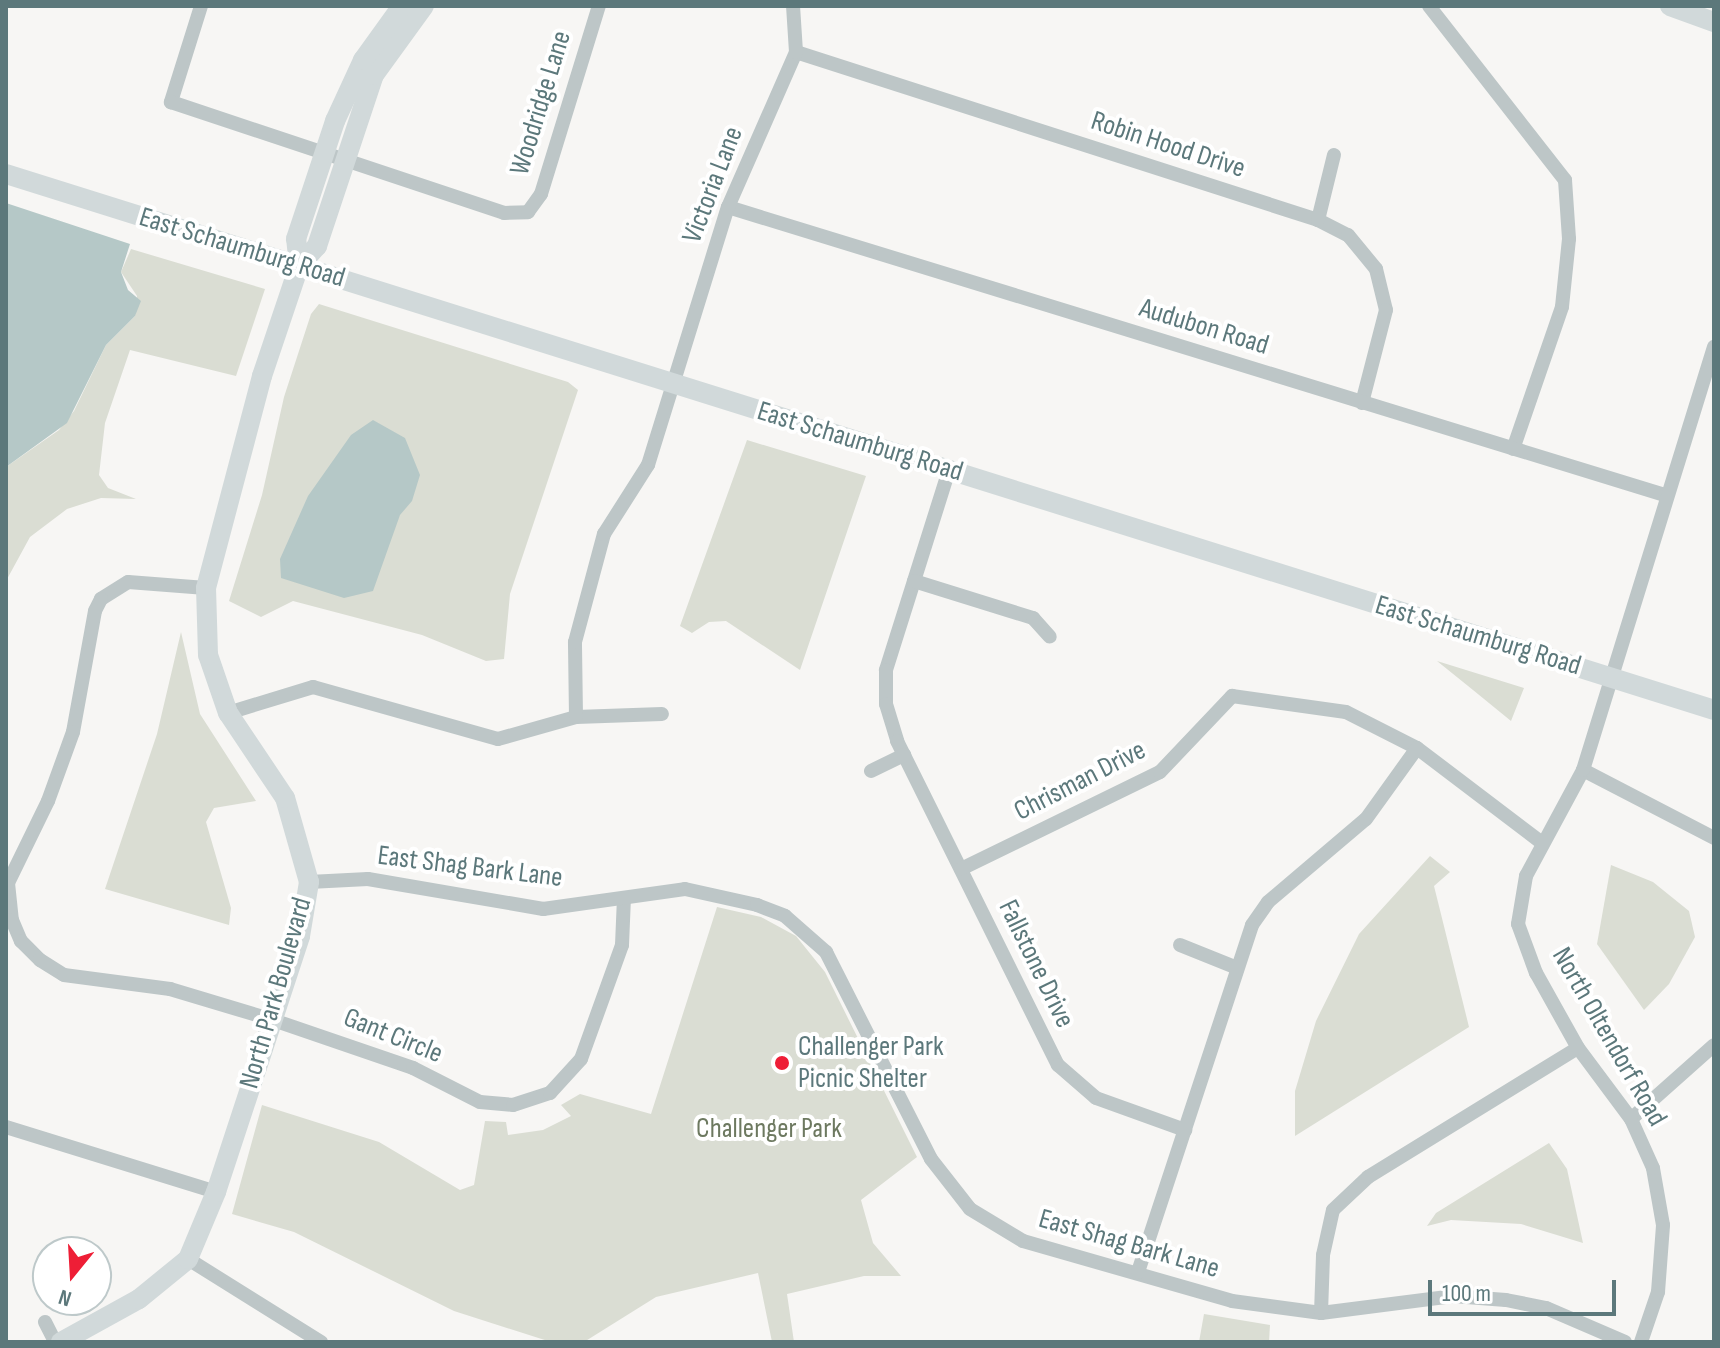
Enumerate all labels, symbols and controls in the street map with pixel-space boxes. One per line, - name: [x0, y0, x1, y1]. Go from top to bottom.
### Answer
- street label: Woodridge Lane: [503, 27, 579, 179]
- street label: Robin Hood Drive: [1087, 104, 1249, 186]
- street label: Victoria Lane: [676, 122, 750, 248]
- street label: East Schaumburg Road: [135, 201, 349, 295]
- street label: Audubon Road: [1135, 291, 1273, 363]
- street label: East Schaumburg Road: [753, 395, 967, 489]
- street label: East Schaumburg Road: [1371, 589, 1585, 683]
- street label: Chrisman Drive: [1009, 734, 1151, 828]
- street label: East Shag Bark Lane: [376, 839, 564, 895]
- street label: North Park Boulevard: [233, 894, 319, 1092]
- street label: Fallstone Drive: [991, 895, 1081, 1033]
- street label: North Oltendorf Road: [1544, 942, 1674, 1132]
- street label: Gant Circle: [339, 1001, 447, 1071]
- place label: Challenger Park Picnic Shelter: [798, 1030, 944, 1096]
- marker: Challenger Park Picnic Shelter: [773, 1054, 791, 1072]
- park label: Challenger Park: [696, 1112, 842, 1146]
- street label: East Shag Bark Lane: [1035, 1202, 1223, 1286]
- north arrow: [32, 1236, 112, 1316]
- scale bar: [1432, 1264, 1620, 1314]
- text: 100 m: [1442, 1279, 1491, 1308]
- text: N: [55, 1283, 75, 1312]

